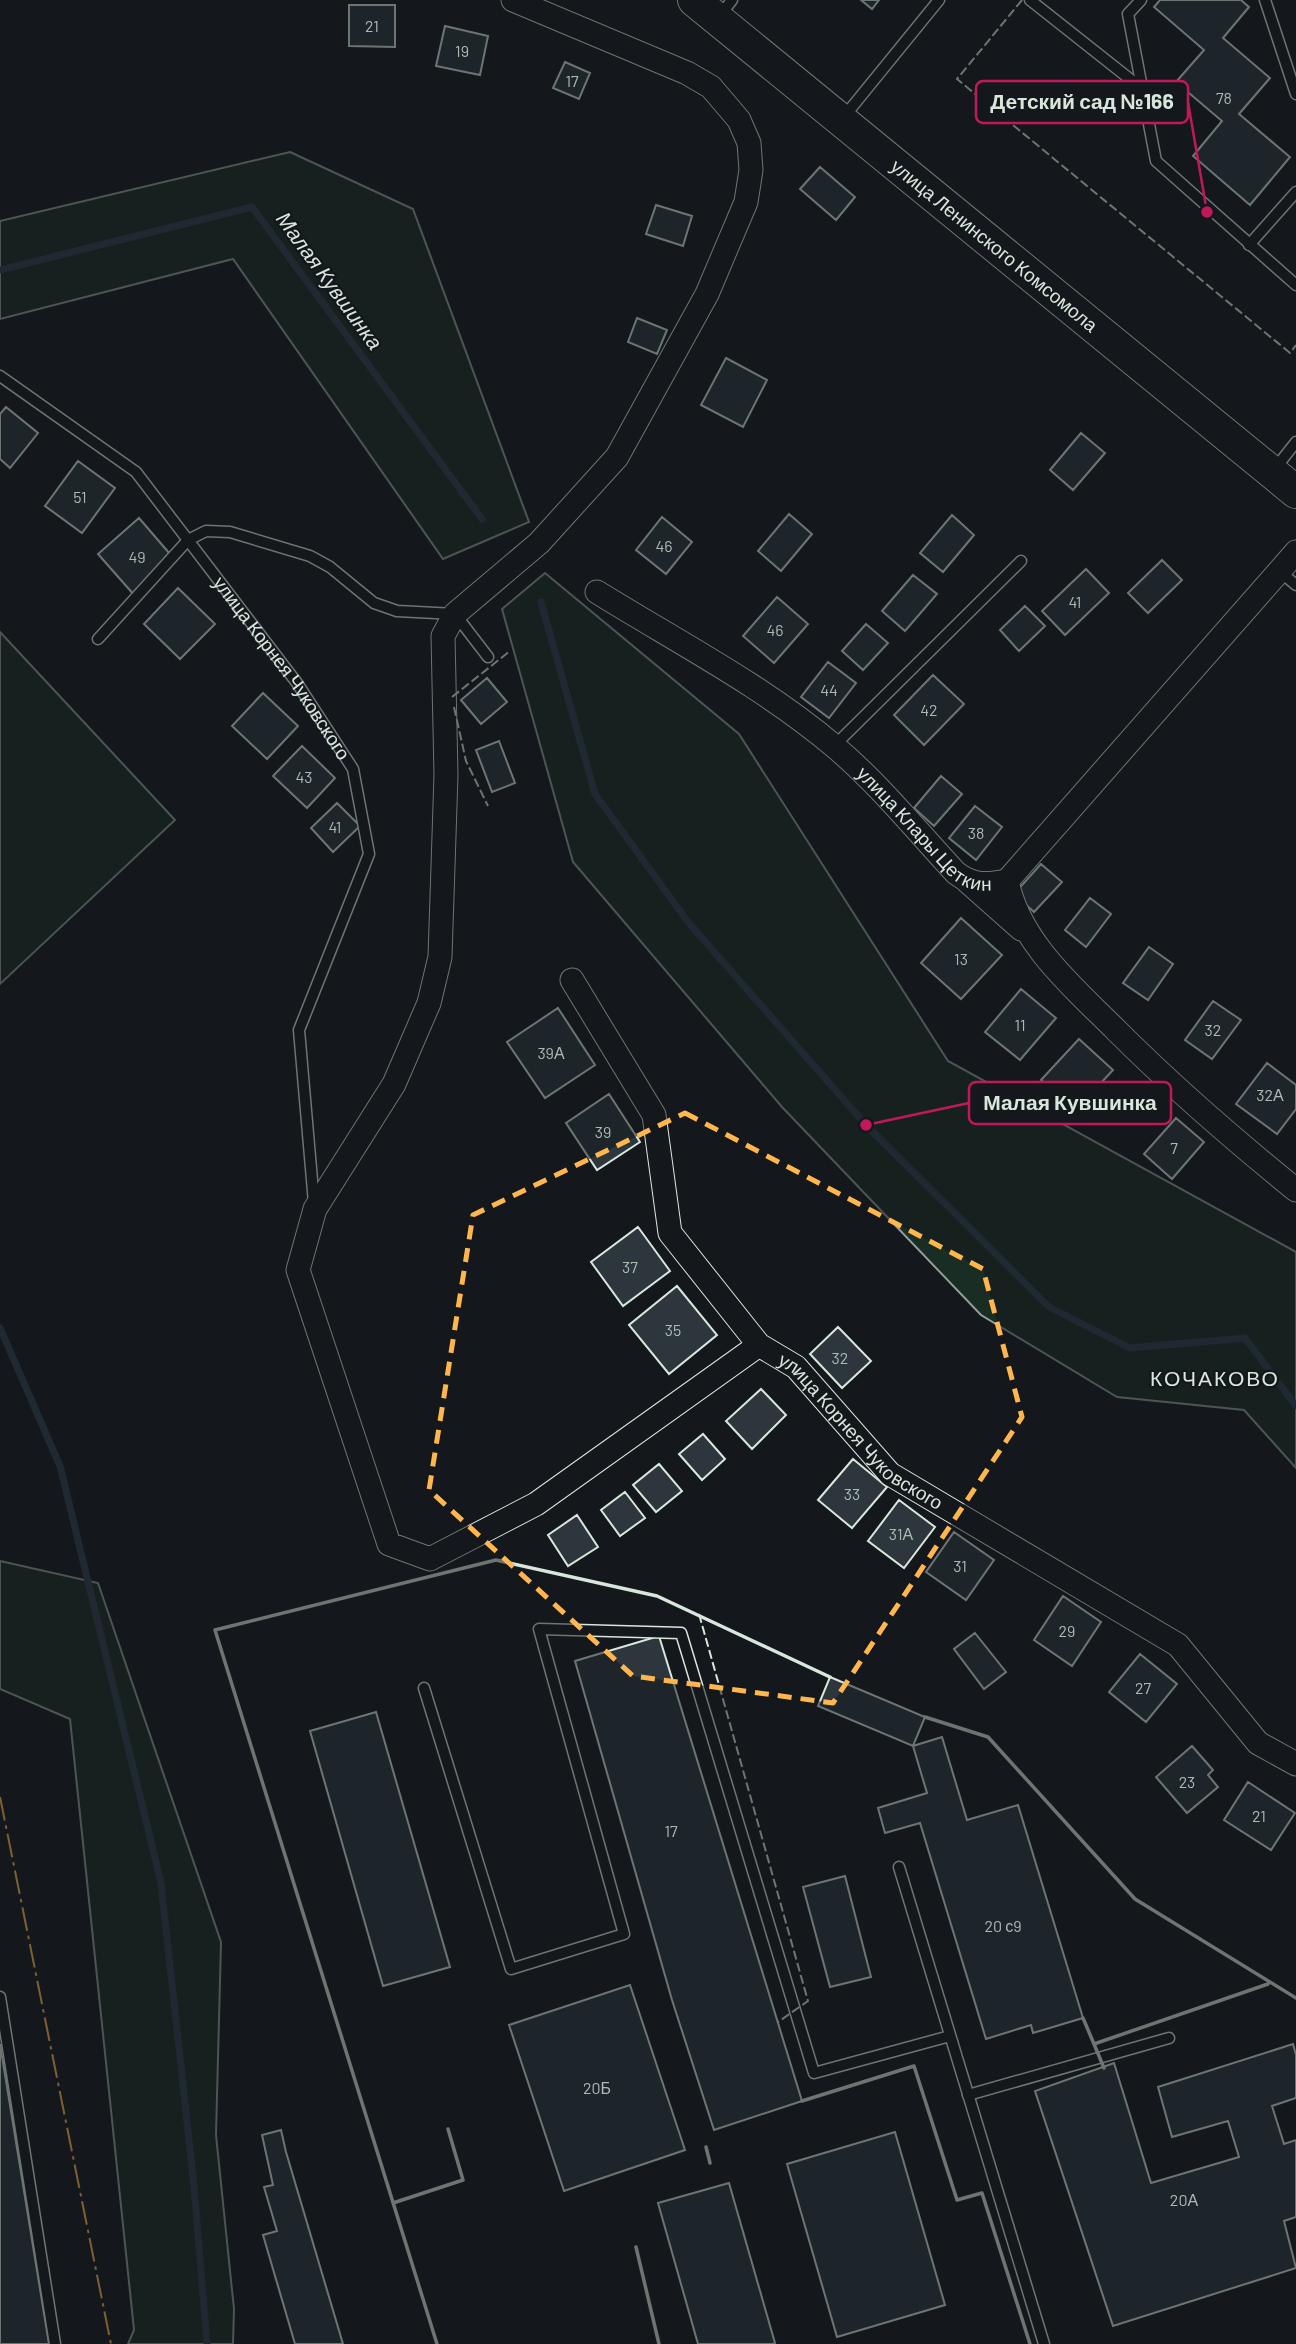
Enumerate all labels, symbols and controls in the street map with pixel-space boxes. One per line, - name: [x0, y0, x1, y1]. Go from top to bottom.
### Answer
- house number: 21: [365, 16, 379, 35]
- house number: 19: [455, 41, 469, 60]
- house number: 17: [565, 71, 579, 90]
- callout: Детский сад №166: [976, 81, 1188, 123]
- text: Детский сад №166: [990, 88, 1174, 113]
- house number: 78: [1216, 88, 1232, 107]
- street label: улица Ленинского Комсомола: [887, 154, 1103, 337]
- water label: Малая Кувшинка: [272, 206, 388, 354]
- house number: 51: [73, 487, 87, 506]
- house number: 46: [655, 536, 673, 555]
- house number: 49: [128, 547, 146, 566]
- street label: улица Корнея Чуковского: [209, 572, 356, 764]
- house number: 41: [1069, 592, 1081, 611]
- house number: 46: [766, 620, 784, 639]
- house number: 44: [820, 680, 838, 699]
- house number: 42: [920, 700, 938, 719]
- street label: улица Клары Цеткин: [853, 761, 992, 895]
- house number: 43: [295, 767, 313, 786]
- house number: 41: [329, 817, 341, 836]
- house number: 38: [968, 823, 984, 842]
- house number: 13: [954, 949, 968, 968]
- house number: 11: [1014, 1015, 1026, 1034]
- house number: 32: [1205, 1020, 1221, 1039]
- house number: 39А: [537, 1043, 565, 1062]
- callout: Малая Кувшинка: [969, 1082, 1171, 1124]
- house number: 32А: [1256, 1085, 1284, 1104]
- text: Малая Кувшинка: [983, 1089, 1157, 1114]
- house number: 39: [595, 1122, 611, 1141]
- house number: 7: [1170, 1138, 1178, 1157]
- house number: 37: [622, 1257, 638, 1276]
- house number: 35: [665, 1320, 681, 1339]
- street label: улица Корнея Чуковского: [775, 1347, 947, 1514]
- house number: 32: [832, 1348, 848, 1367]
- district label: КОЧАКОВО: [1150, 1365, 1280, 1390]
- house number: 33: [844, 1484, 860, 1503]
- house number: 31А: [889, 1524, 914, 1543]
- house number: 31: [953, 1556, 967, 1575]
- house number: 29: [1059, 1621, 1075, 1640]
- house number: 27: [1135, 1678, 1151, 1697]
- house number: 23: [1179, 1772, 1195, 1791]
- house number: 21: [1252, 1806, 1266, 1825]
- house number: 17: [664, 1821, 678, 1840]
- house number: 20 с9: [984, 1916, 1022, 1935]
- house number: 20Б: [583, 2078, 611, 2097]
- house number: 20А: [1170, 2190, 1198, 2209]

